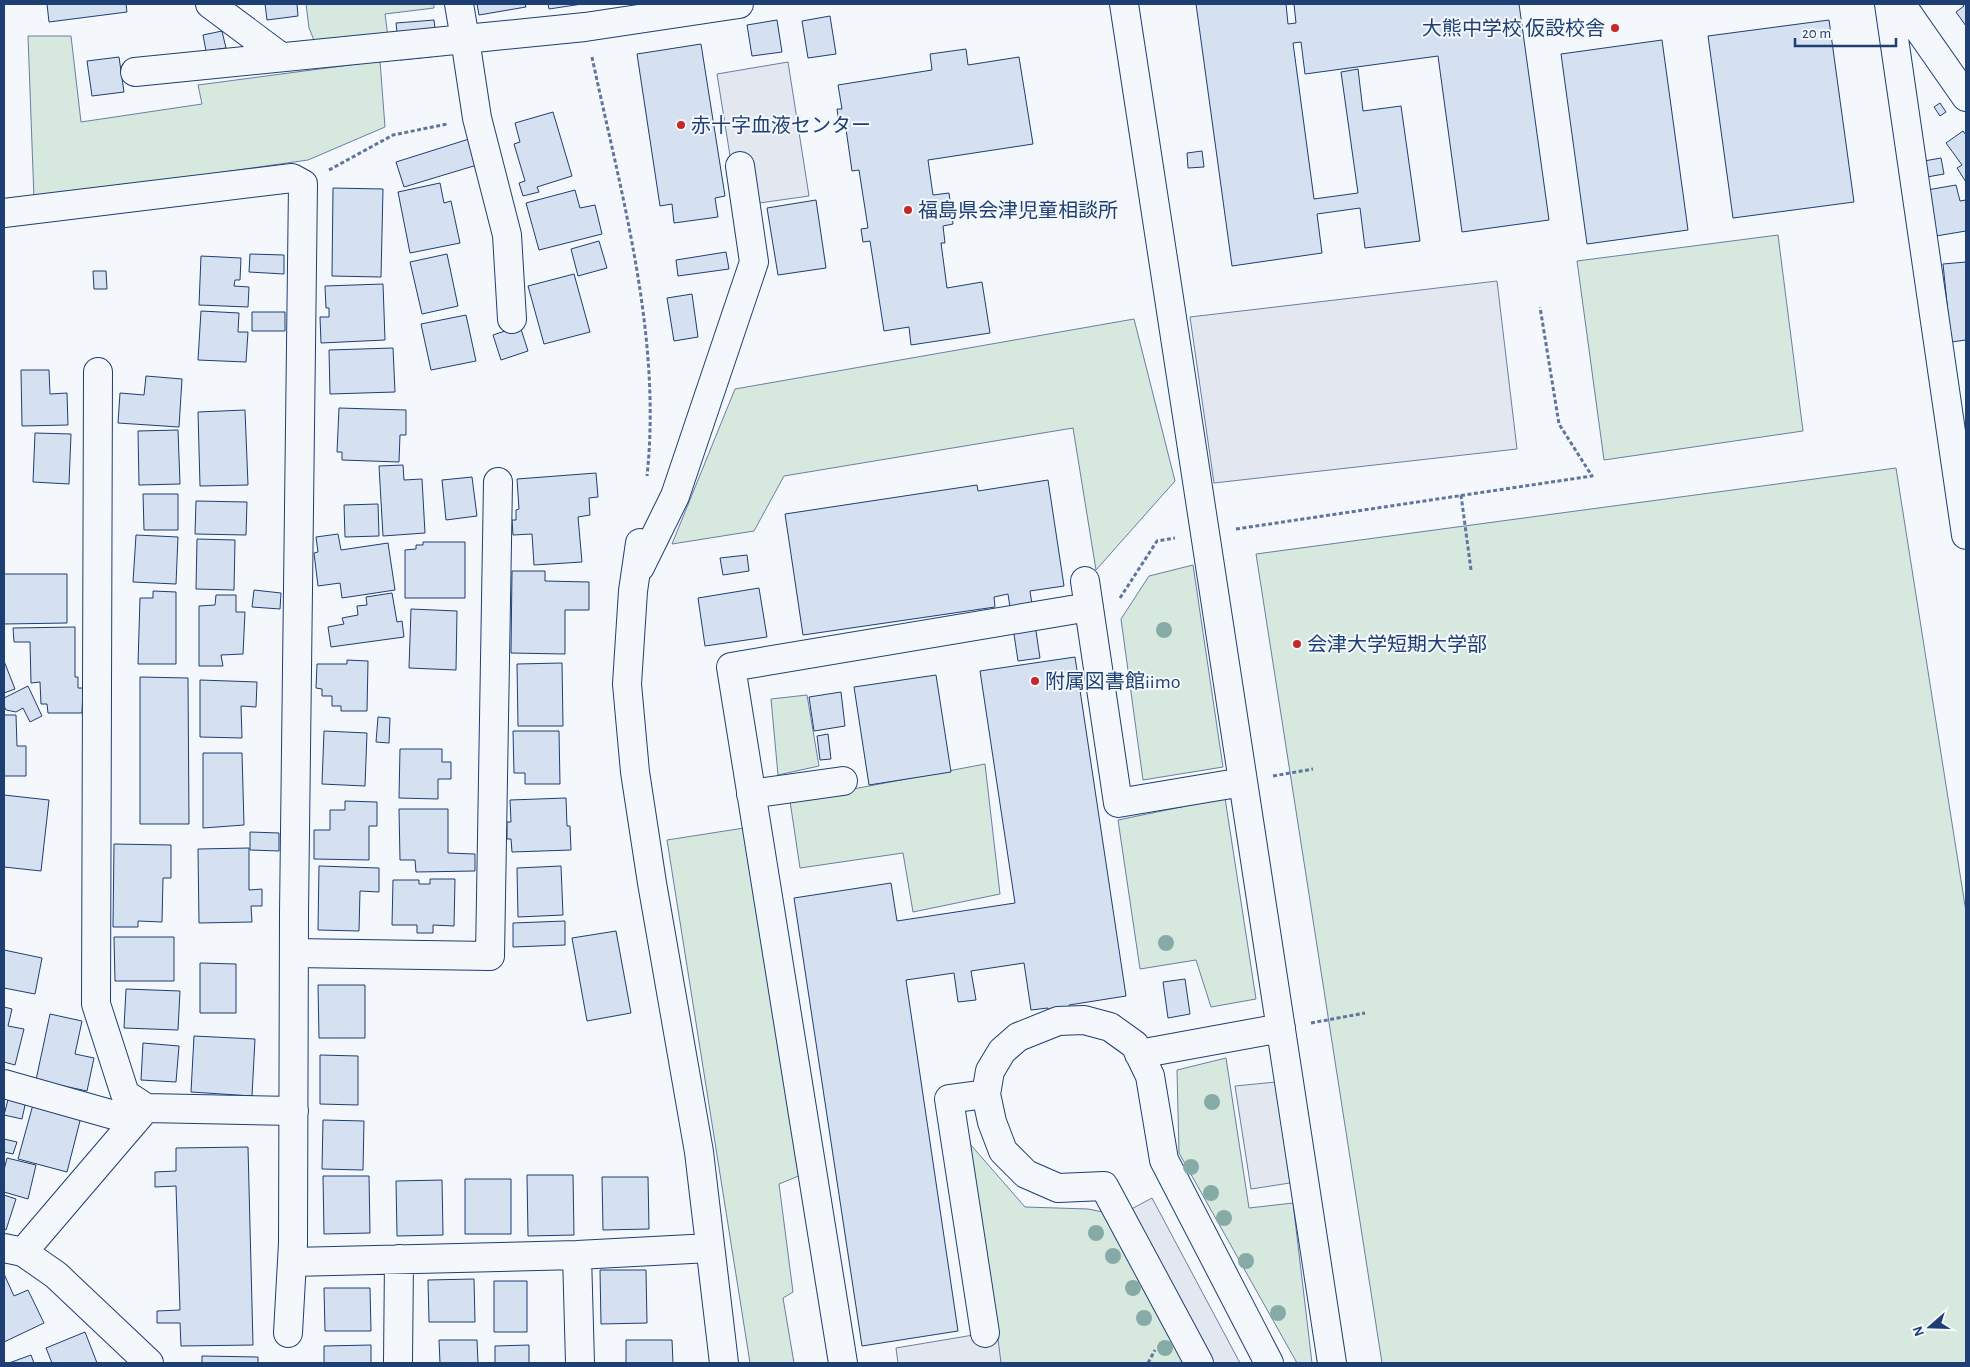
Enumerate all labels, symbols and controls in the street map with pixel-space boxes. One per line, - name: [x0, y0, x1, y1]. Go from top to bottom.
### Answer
- scale bar: [1795, 15, 1896, 47]
- place label: 大熊中学校 仮設校舎: [1422, 18, 1605, 39]
- marker: 大熊中学校 仮設校舎: [1609, 22, 1621, 34]
- text: 20 m: [1802, 26, 1831, 41]
- place label: 赤十字血液センター: [691, 114, 871, 136]
- marker: 赤十字血液センター: [675, 119, 687, 131]
- place label: 福島県会津児童相談所: [918, 199, 1118, 221]
- marker: 福島県会津児童相談所: [902, 204, 914, 216]
- place label: 会津大学短期大学部: [1307, 633, 1487, 655]
- marker: 会津大学短期大学部: [1291, 638, 1303, 650]
- place label: 附属図書館iimo: [1045, 671, 1181, 692]
- marker: 附属図書館iimo: [1029, 675, 1041, 687]
- north arrow: [1905, 1302, 1955, 1352]
- text: N: [1910, 1324, 1927, 1338]

